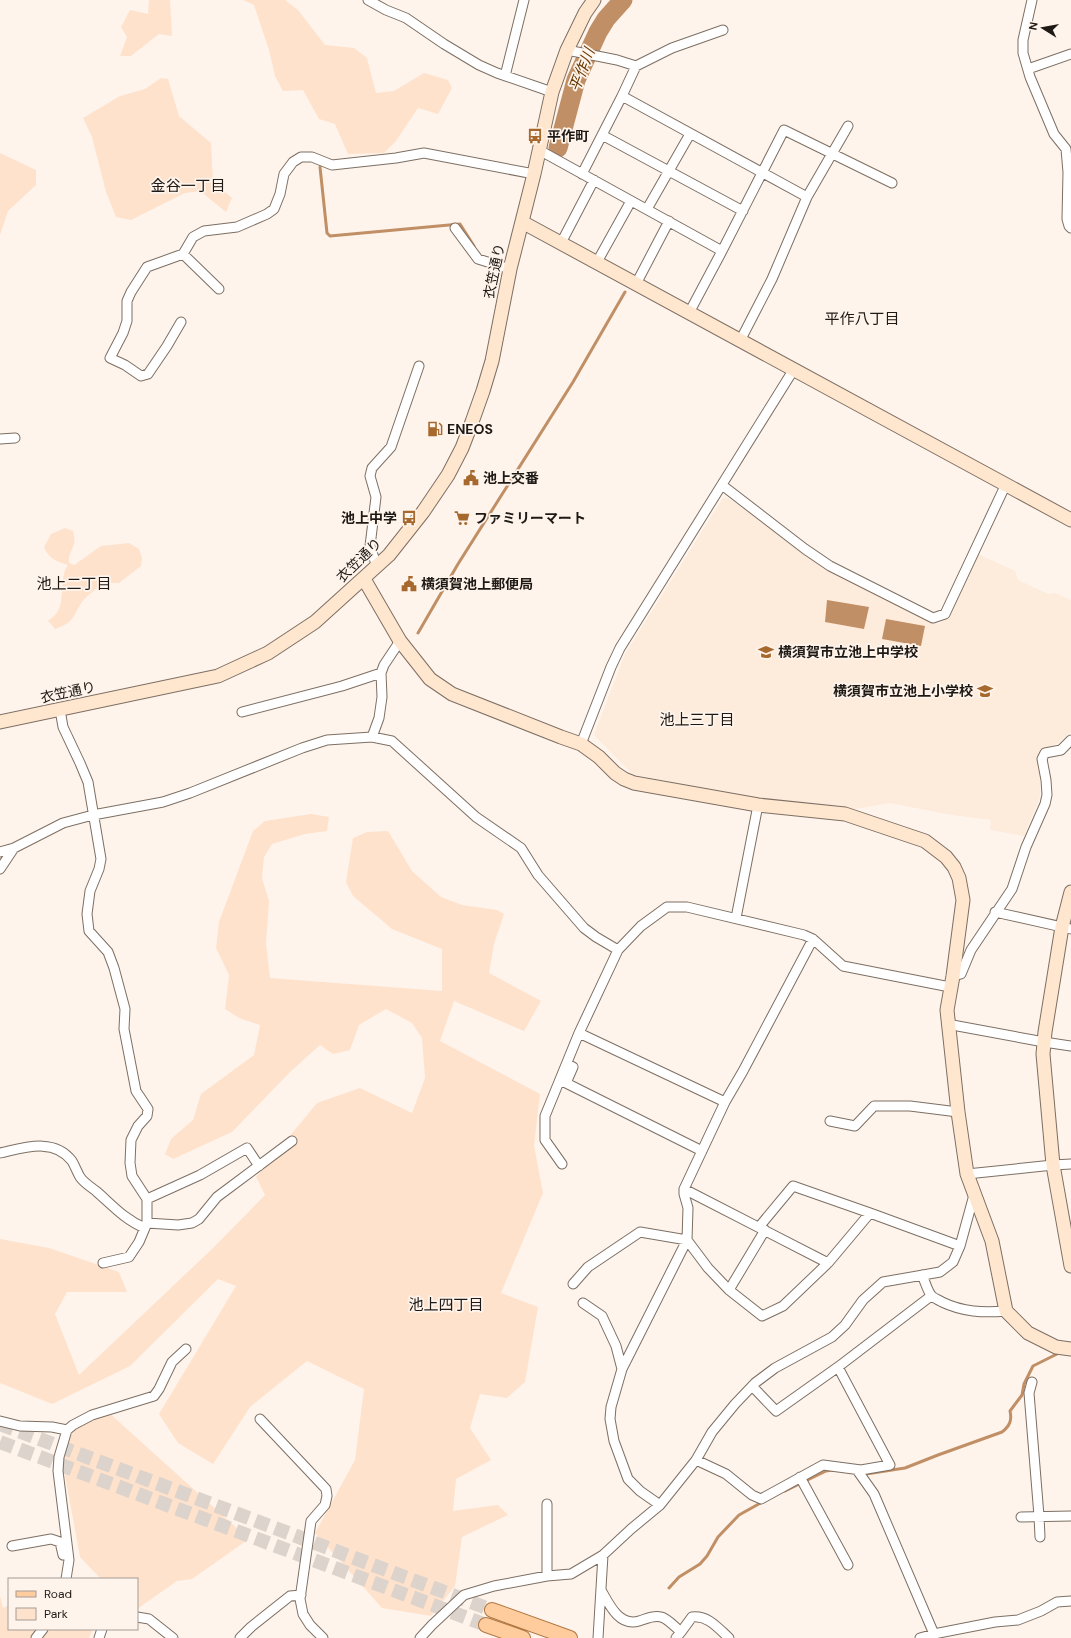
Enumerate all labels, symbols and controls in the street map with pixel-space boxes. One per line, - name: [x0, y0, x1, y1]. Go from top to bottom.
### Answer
- north arrow: [1023, 8, 1063, 48]
- text: N: [1026, 21, 1041, 31]
- water label: 平作川: [565, 44, 600, 95]
- bus stop icon: 平作町: [526, 127, 544, 145]
- place label: 平作町: [547, 127, 589, 145]
- district label: 金谷一丁目: [150, 176, 226, 196]
- street label: 衣笠通り: [479, 242, 509, 300]
- district label: 平作八丁目: [824, 309, 900, 329]
- fuel station icon: ENEOS: [426, 420, 444, 438]
- place label: ENEOS: [447, 420, 493, 438]
- public building icon: 池上交番: [462, 469, 480, 487]
- place label: 池上交番: [483, 469, 539, 487]
- place label: 池上中学: [341, 509, 397, 527]
- bus stop icon: 池上中学: [400, 509, 418, 527]
- supermarket icon: ファミリーマート: [453, 509, 471, 527]
- place label: ファミリーマート: [474, 509, 586, 527]
- street label: 衣笠通り: [333, 534, 385, 586]
- district label: 池上二丁目: [36, 574, 112, 594]
- public building icon: 横須賀池上郵便局: [400, 575, 418, 593]
- place label: 横須賀池上郵便局: [421, 575, 533, 593]
- school or university icon: 横須賀市立池上中学校: [757, 643, 775, 661]
- place label: 横須賀市立池上中学校: [778, 643, 918, 661]
- street label: 衣笠通り: [39, 677, 97, 707]
- place label: 横須賀市立池上小学校: [833, 682, 973, 700]
- school or university icon: 横須賀市立池上小学校: [976, 682, 994, 700]
- district label: 池上三丁目: [659, 710, 735, 730]
- district label: 池上四丁目: [408, 1295, 484, 1315]
- legend: [8, 1578, 138, 1630]
- text: Road: [44, 1586, 72, 1602]
- text: Park: [44, 1606, 68, 1622]

